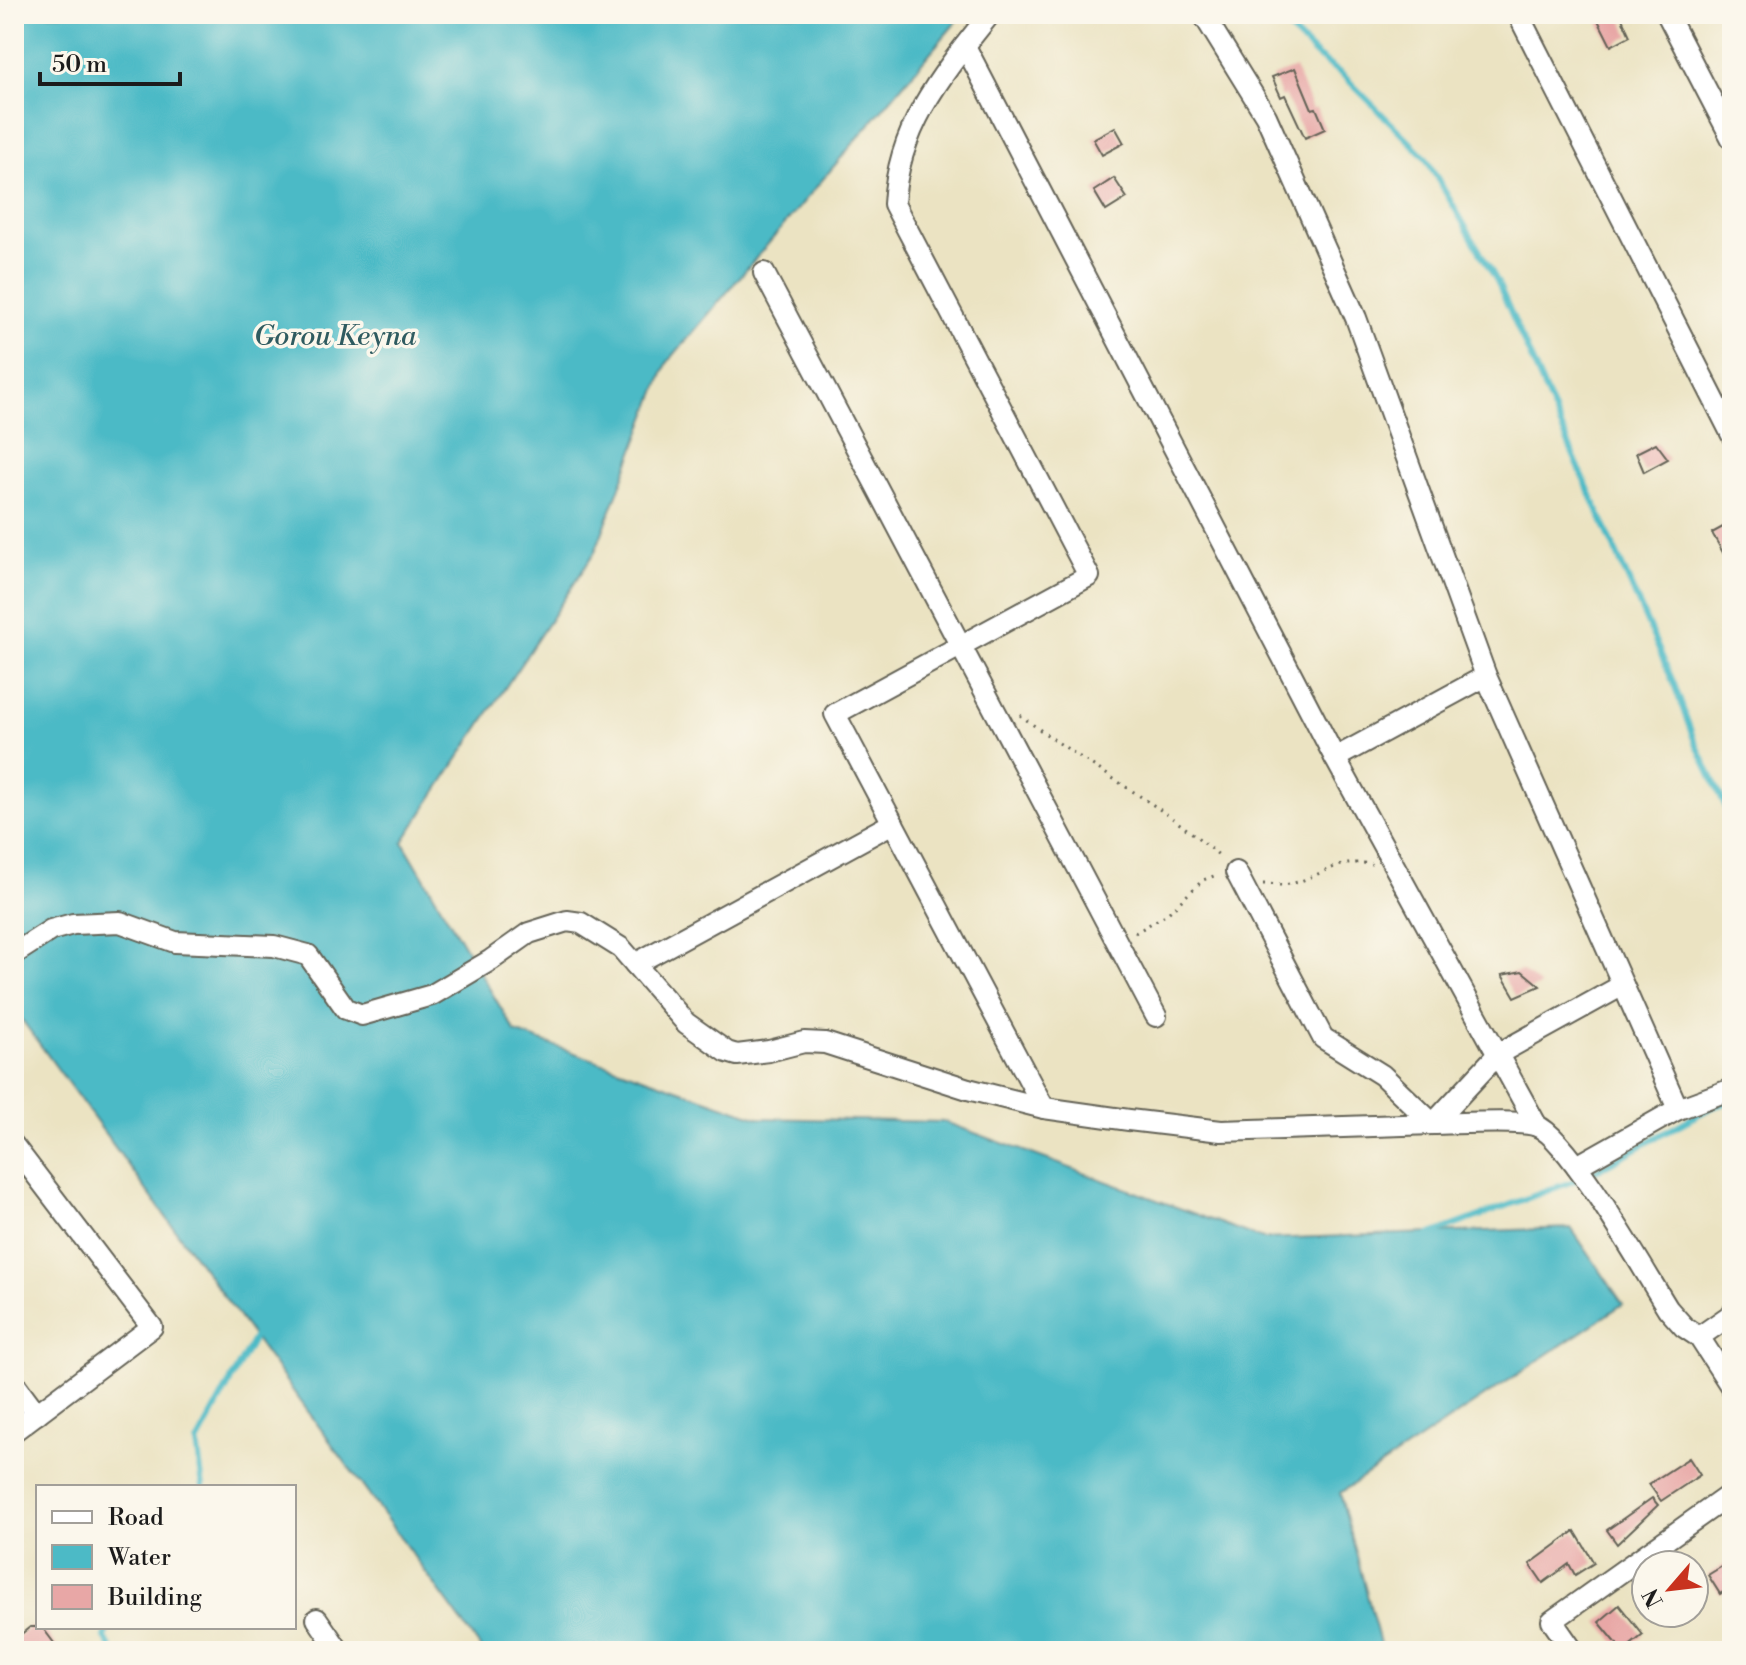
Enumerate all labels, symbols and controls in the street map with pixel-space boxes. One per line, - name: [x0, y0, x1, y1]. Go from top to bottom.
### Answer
- scale bar: [40, 36, 180, 86]
- text: 50 m: [52, 50, 107, 80]
- water label: Gorou Keyna: [254, 319, 417, 354]
- legend: [36, 1485, 296, 1629]
- text: Road: [108, 1503, 164, 1533]
- text: Water: [107, 1543, 171, 1573]
- north arrow: [1630, 1549, 1710, 1629]
- text: Building: [107, 1583, 202, 1613]
- text: N: [1637, 1583, 1670, 1612]

